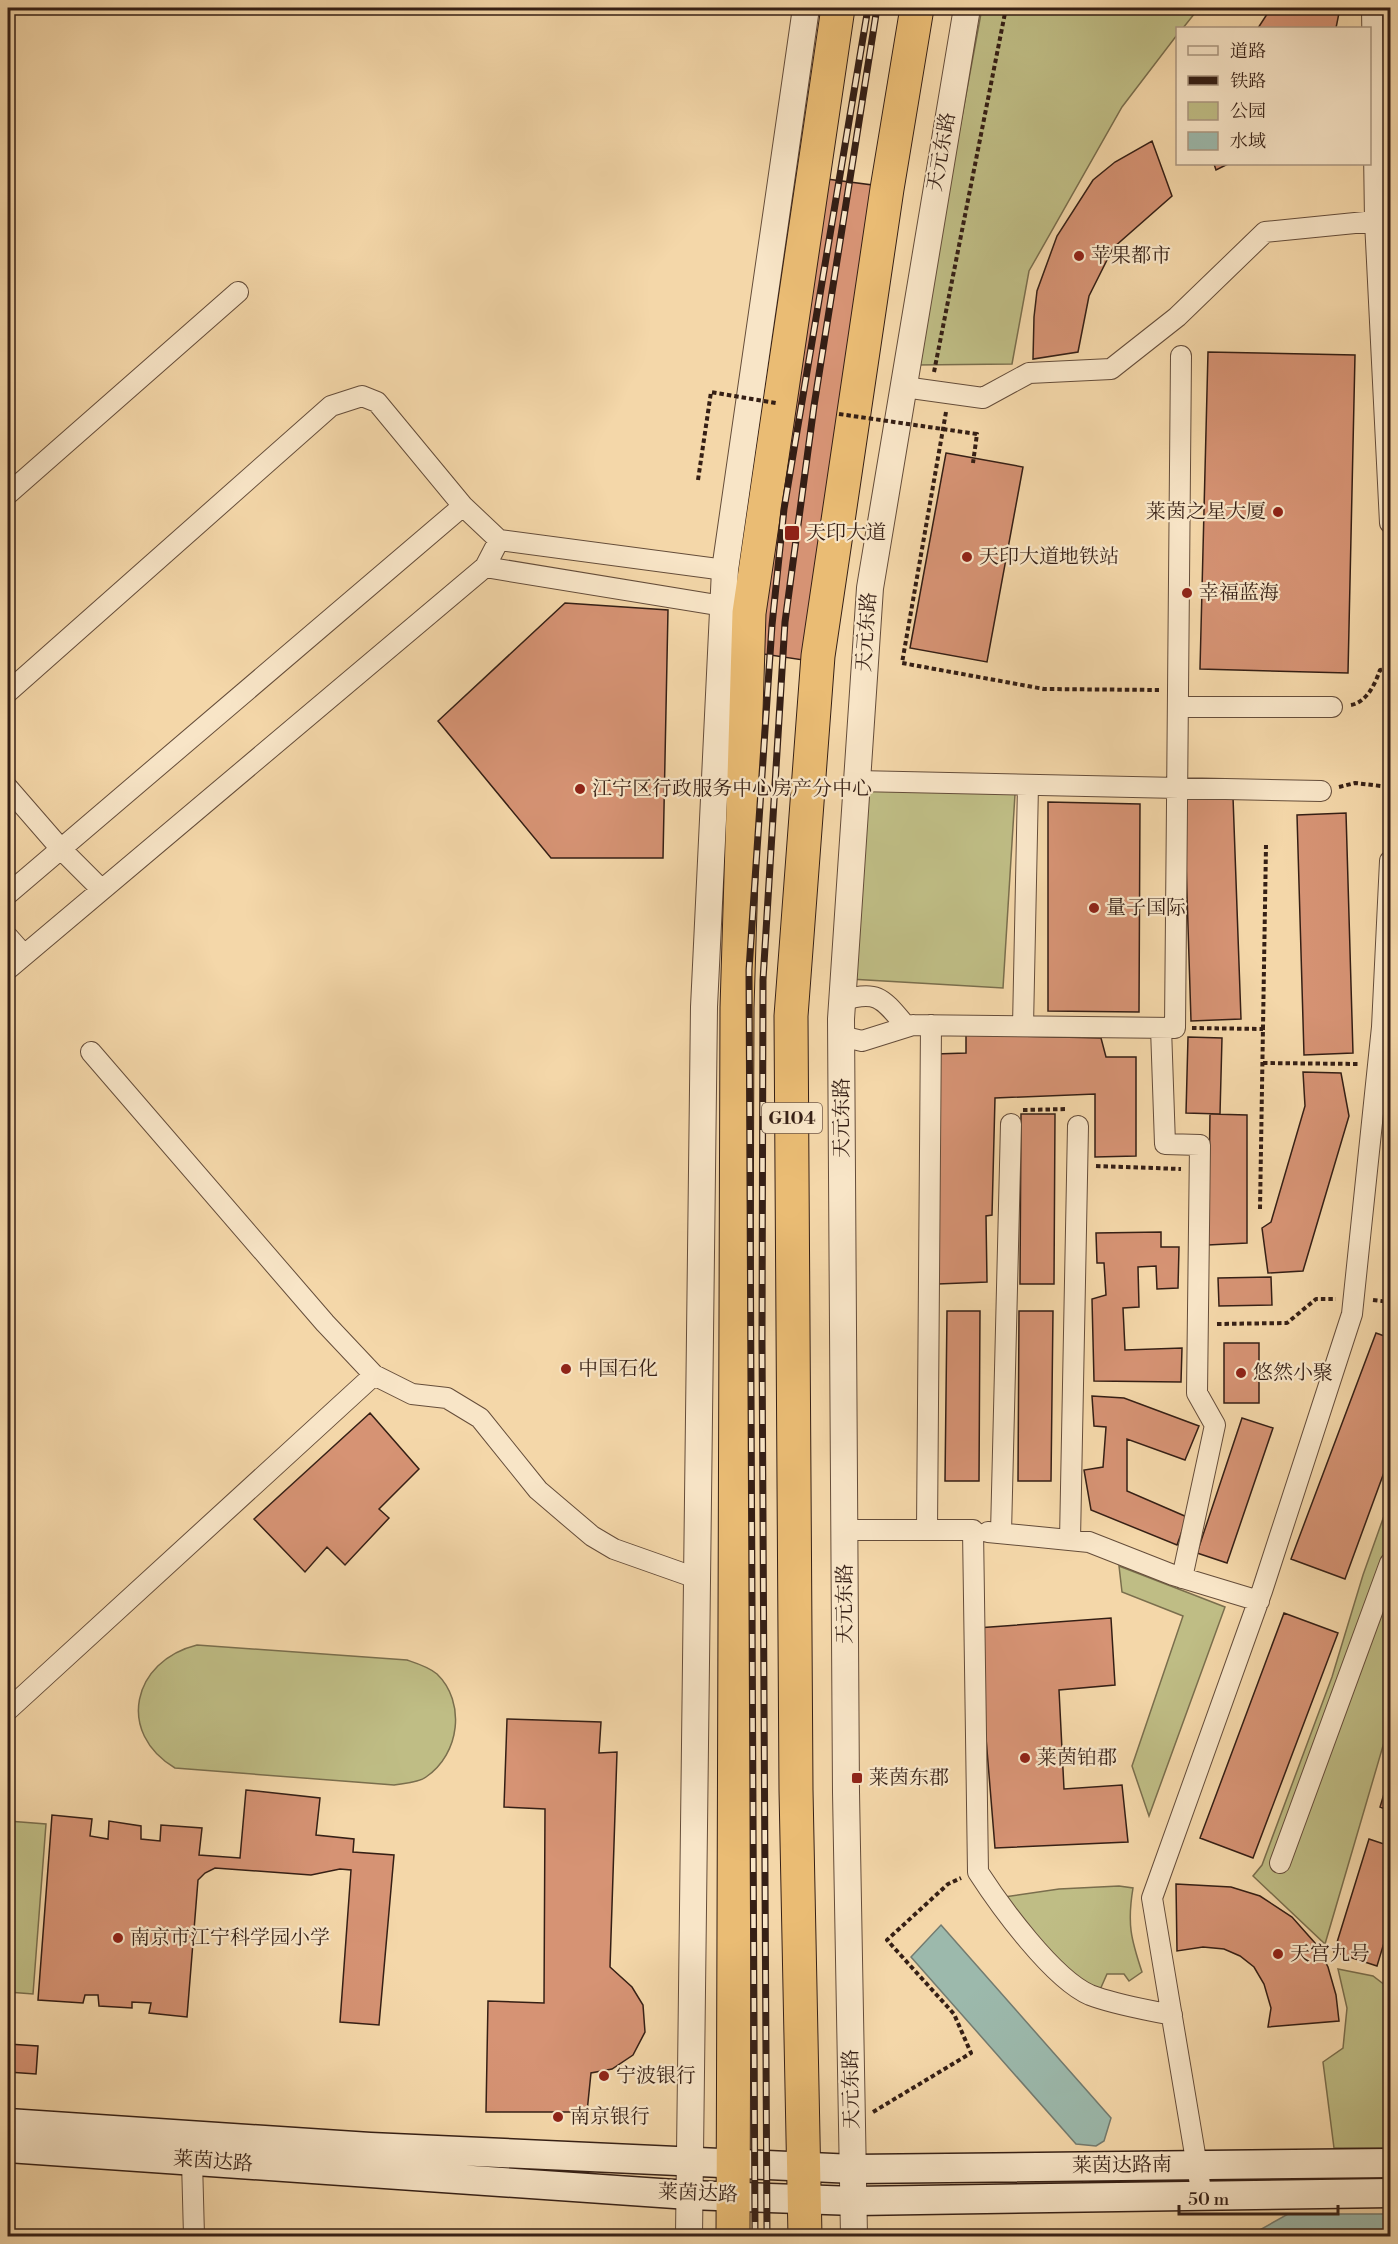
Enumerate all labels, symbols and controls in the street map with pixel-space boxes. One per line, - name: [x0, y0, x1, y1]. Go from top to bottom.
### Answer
- legend: [1176, 27, 1371, 165]
- text: 道路: [1230, 40, 1266, 63]
- text: 铁路: [1230, 70, 1266, 93]
- text: 公园: [1230, 100, 1266, 123]
- street label: 天元东路: [923, 110, 961, 194]
- text: 水域: [1230, 130, 1266, 153]
- place label: 苹果都市: [1091, 244, 1171, 269]
- marker: 苹果都市: [1072, 249, 1086, 263]
- place label: 莱茵之星大厦: [1146, 500, 1266, 525]
- marker: 莱茵之星大厦: [1271, 505, 1285, 519]
- place label: 天印大道: [806, 521, 886, 546]
- marker: 天印大道: [783, 524, 801, 542]
- place label: 天印大道地铁站: [979, 545, 1119, 570]
- marker: 天印大道地铁站: [960, 550, 974, 564]
- place label: 幸福蓝海: [1199, 581, 1279, 606]
- marker: 幸福蓝海: [1180, 586, 1194, 600]
- street label: 天元东路: [852, 591, 882, 673]
- place label: 江宁区行政服务中心房产分中心: [592, 777, 872, 802]
- marker: 江宁区行政服务中心房产分中心: [573, 782, 587, 796]
- place label: 量子国际: [1106, 896, 1186, 921]
- marker: 量子国际: [1087, 901, 1101, 915]
- street label: 天元东路: [830, 1078, 855, 1158]
- road number: G104: [762, 1103, 822, 1133]
- place label: 中国石化: [578, 1357, 658, 1382]
- place label: 悠然小聚: [1253, 1361, 1333, 1386]
- marker: 中国石化: [559, 1362, 573, 1376]
- marker: 悠然小聚: [1234, 1366, 1248, 1380]
- street label: 天元东路: [833, 1564, 858, 1644]
- place label: 莱茵铂郡: [1037, 1746, 1117, 1771]
- marker: 莱茵铂郡: [1018, 1751, 1032, 1765]
- place label: 莱茵东郡: [869, 1766, 949, 1791]
- marker: 莱茵东郡: [850, 1771, 864, 1785]
- place label: 南京市江宁科学园小学: [130, 1926, 330, 1951]
- marker: 南京市江宁科学园小学: [111, 1931, 125, 1945]
- place label: 天宫九号: [1290, 1942, 1370, 1967]
- marker: 天宫九号: [1271, 1947, 1285, 1961]
- street label: 天元东路: [839, 2049, 865, 2129]
- place label: 宁波银行: [616, 2064, 696, 2089]
- marker: 宁波银行: [597, 2069, 611, 2083]
- place label: 南京银行: [570, 2105, 650, 2130]
- marker: 南京银行: [551, 2110, 565, 2124]
- street label: 莱茵达路: [172, 2147, 254, 2177]
- street label: 莱茵达路南: [1072, 2153, 1172, 2179]
- scale bar: [1179, 2178, 1338, 2216]
- street label: 莱茵达路: [658, 2180, 738, 2208]
- text: 50 m: [1188, 2188, 1230, 2211]

